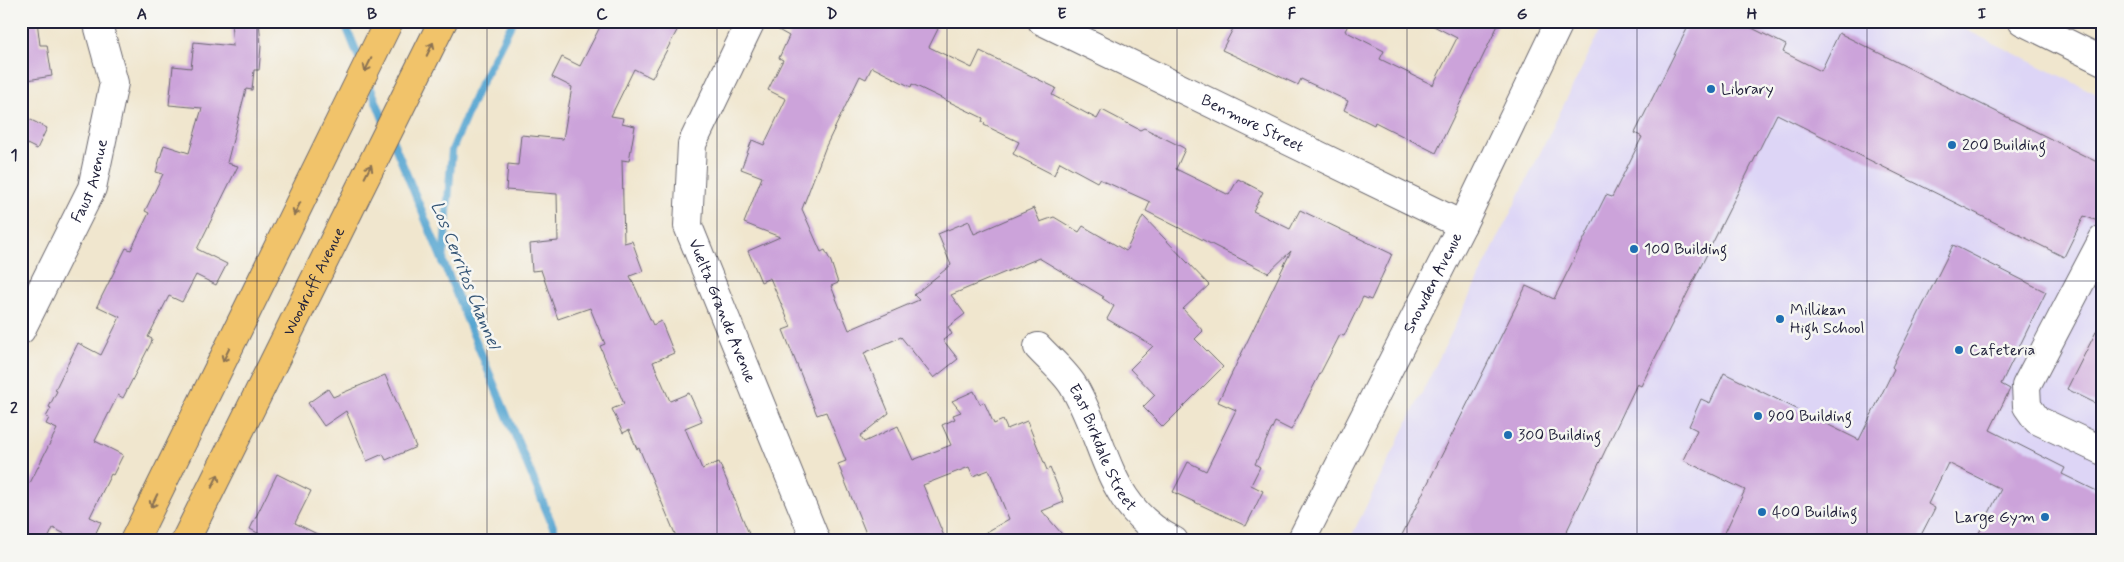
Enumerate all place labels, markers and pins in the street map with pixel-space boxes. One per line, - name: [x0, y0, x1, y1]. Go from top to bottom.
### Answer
- place label: Library: [1721, 79, 1774, 100]
- marker: Library: [1705, 83, 1717, 95]
- place label: 200 Building: [1962, 135, 2046, 157]
- marker: 200 Building: [1946, 139, 1958, 151]
- place label: 100 Building: [1644, 239, 1727, 261]
- marker: 100 Building: [1628, 243, 1640, 255]
- place label: Millikan High School: [1790, 300, 1865, 340]
- marker: Millikan High School: [1774, 313, 1786, 325]
- place label: Cafeteria: [1969, 340, 2035, 361]
- marker: Cafeteria: [1953, 344, 1965, 356]
- place label: 900 Building: [1768, 406, 1852, 428]
- marker: 900 Building: [1752, 410, 1764, 422]
- place label: 300 Building: [1518, 425, 1601, 447]
- marker: 300 Building: [1502, 429, 1514, 441]
- place label: 400 Building: [1772, 502, 1857, 524]
- marker: 400 Building: [1756, 506, 1768, 518]
- place label: Large Gym: [1955, 507, 2035, 529]
- marker: Large Gym: [2039, 511, 2051, 523]

